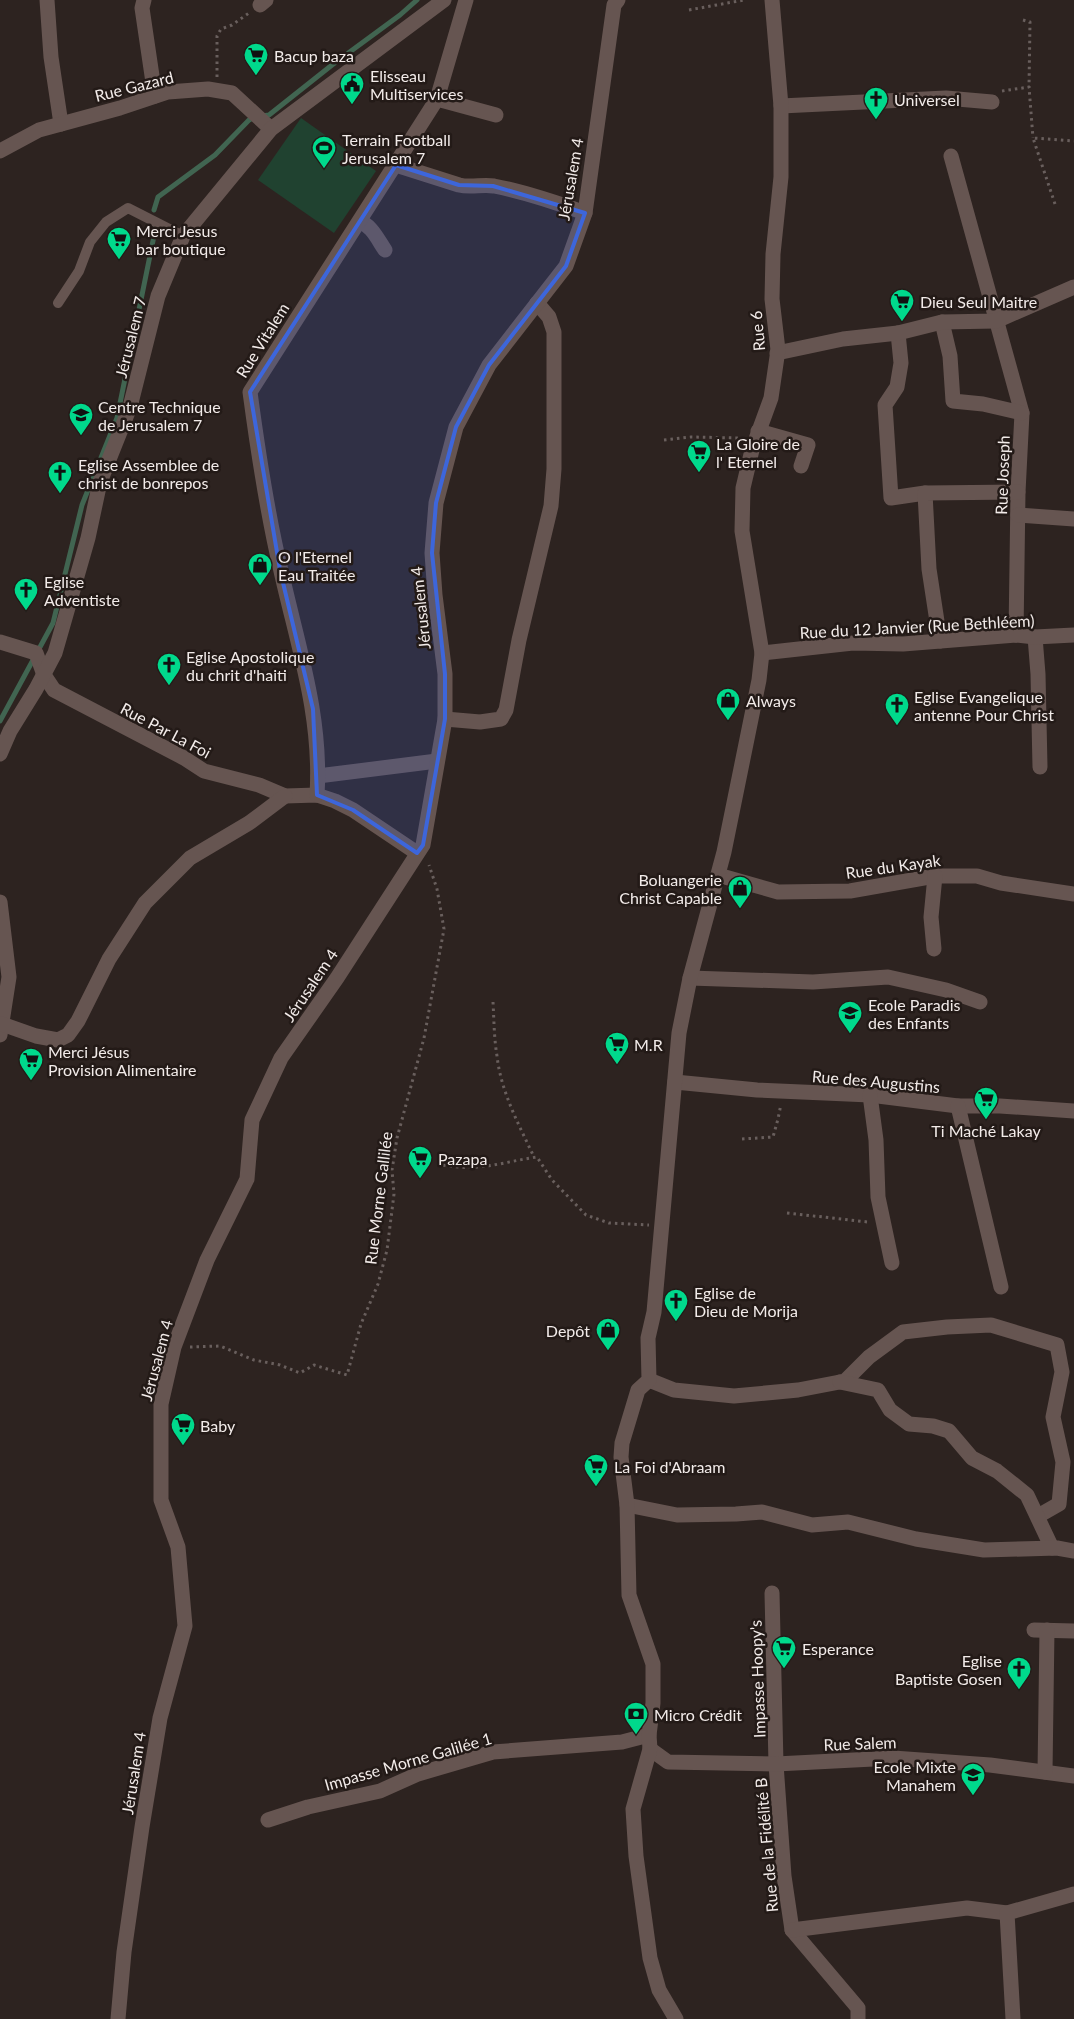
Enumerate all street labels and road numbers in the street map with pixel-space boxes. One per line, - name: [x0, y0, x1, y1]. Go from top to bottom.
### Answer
- street label: Rue Gazard: [93, 67, 175, 105]
- street label: Jérusalem 4: [553, 136, 587, 222]
- street label: Jérusalem 7: [111, 294, 149, 380]
- street label: Rue Vitalem: [232, 299, 292, 381]
- street label: Rue 6: [746, 310, 768, 352]
- street label: Rue Joseph: [991, 435, 1013, 515]
- street label: Jérusalem 4: [406, 566, 434, 650]
- street label: Rue du 12 Janvier (Rue Bethléem): [799, 610, 1035, 642]
- street label: Rue Par La Foi: [118, 698, 214, 762]
- street label: Rue du Kayak: [844, 850, 943, 882]
- street label: Jérusalem 4: [279, 945, 341, 1025]
- street label: Rue des Augustins: [811, 1066, 941, 1096]
- street label: Rue Morne Gallilée: [360, 1130, 396, 1266]
- street label: Jérusalem 4: [136, 1317, 176, 1403]
- street label: Impasse Hoopy's: [745, 1620, 769, 1738]
- street label: Impasse Morne Galilée 1: [322, 1728, 494, 1794]
- street label: Jérusalem 4: [117, 1730, 149, 1816]
- street label: Rue Salem: [823, 1732, 897, 1754]
- street label: Rue de la Fidélité B: [751, 1777, 781, 1913]

